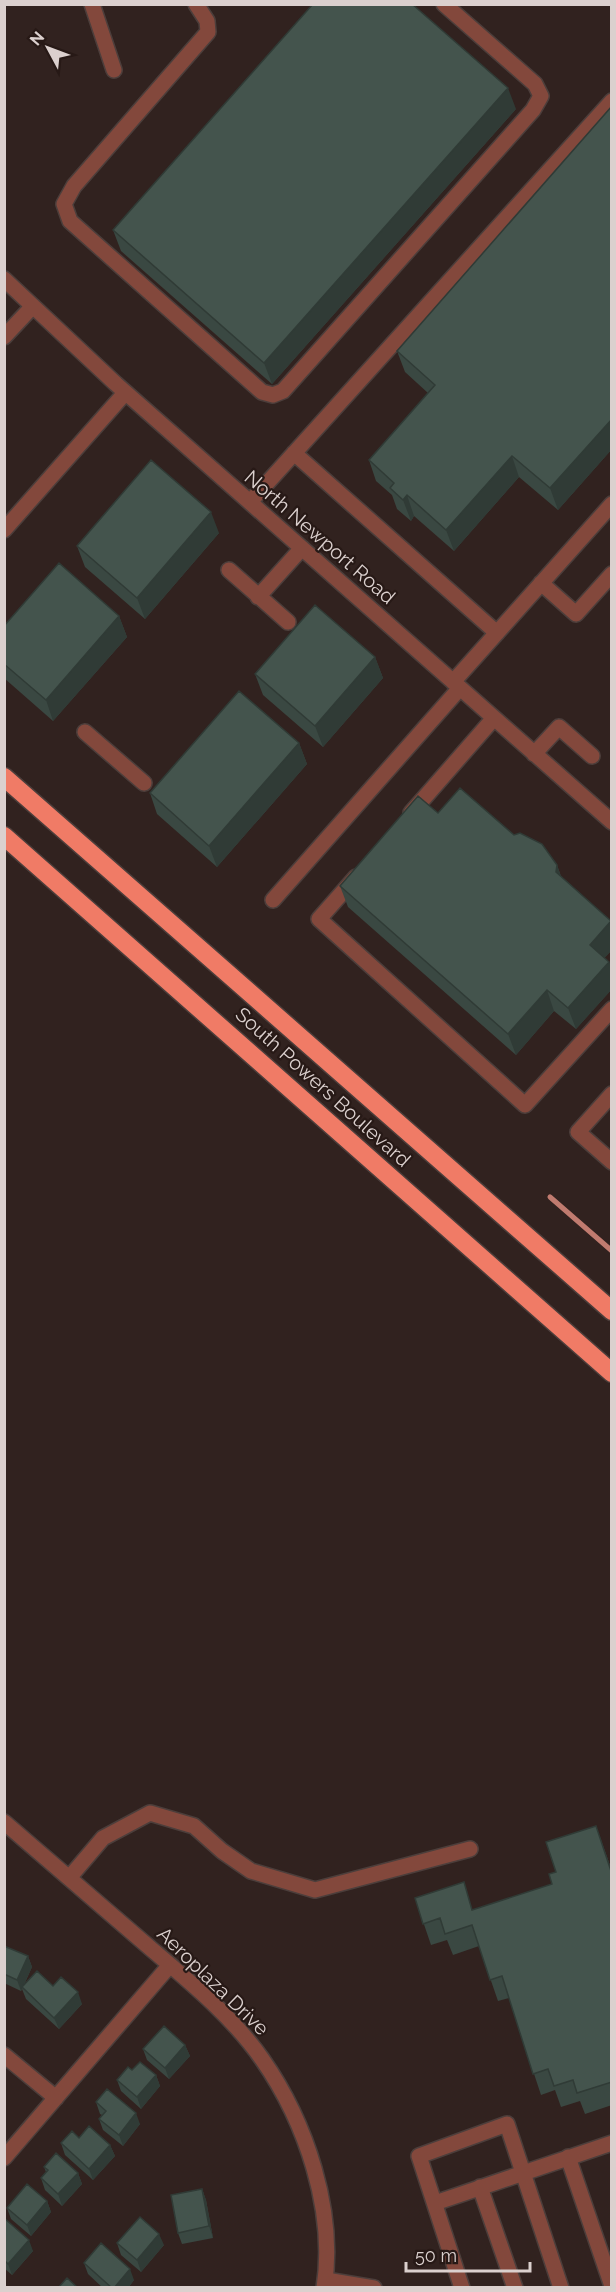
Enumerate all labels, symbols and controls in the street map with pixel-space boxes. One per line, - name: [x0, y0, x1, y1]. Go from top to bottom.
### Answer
- north arrow: [18, 18, 78, 78]
- text: N: [26, 28, 48, 49]
- street label: North Newport Road: [240, 465, 400, 609]
- street label: South Powers Boulevard: [231, 1002, 415, 1172]
- street label: Aeroplaza Drive: [152, 1922, 274, 2040]
- scale bar: [406, 2235, 530, 2273]
- text: 50 m: [415, 2245, 457, 2266]

